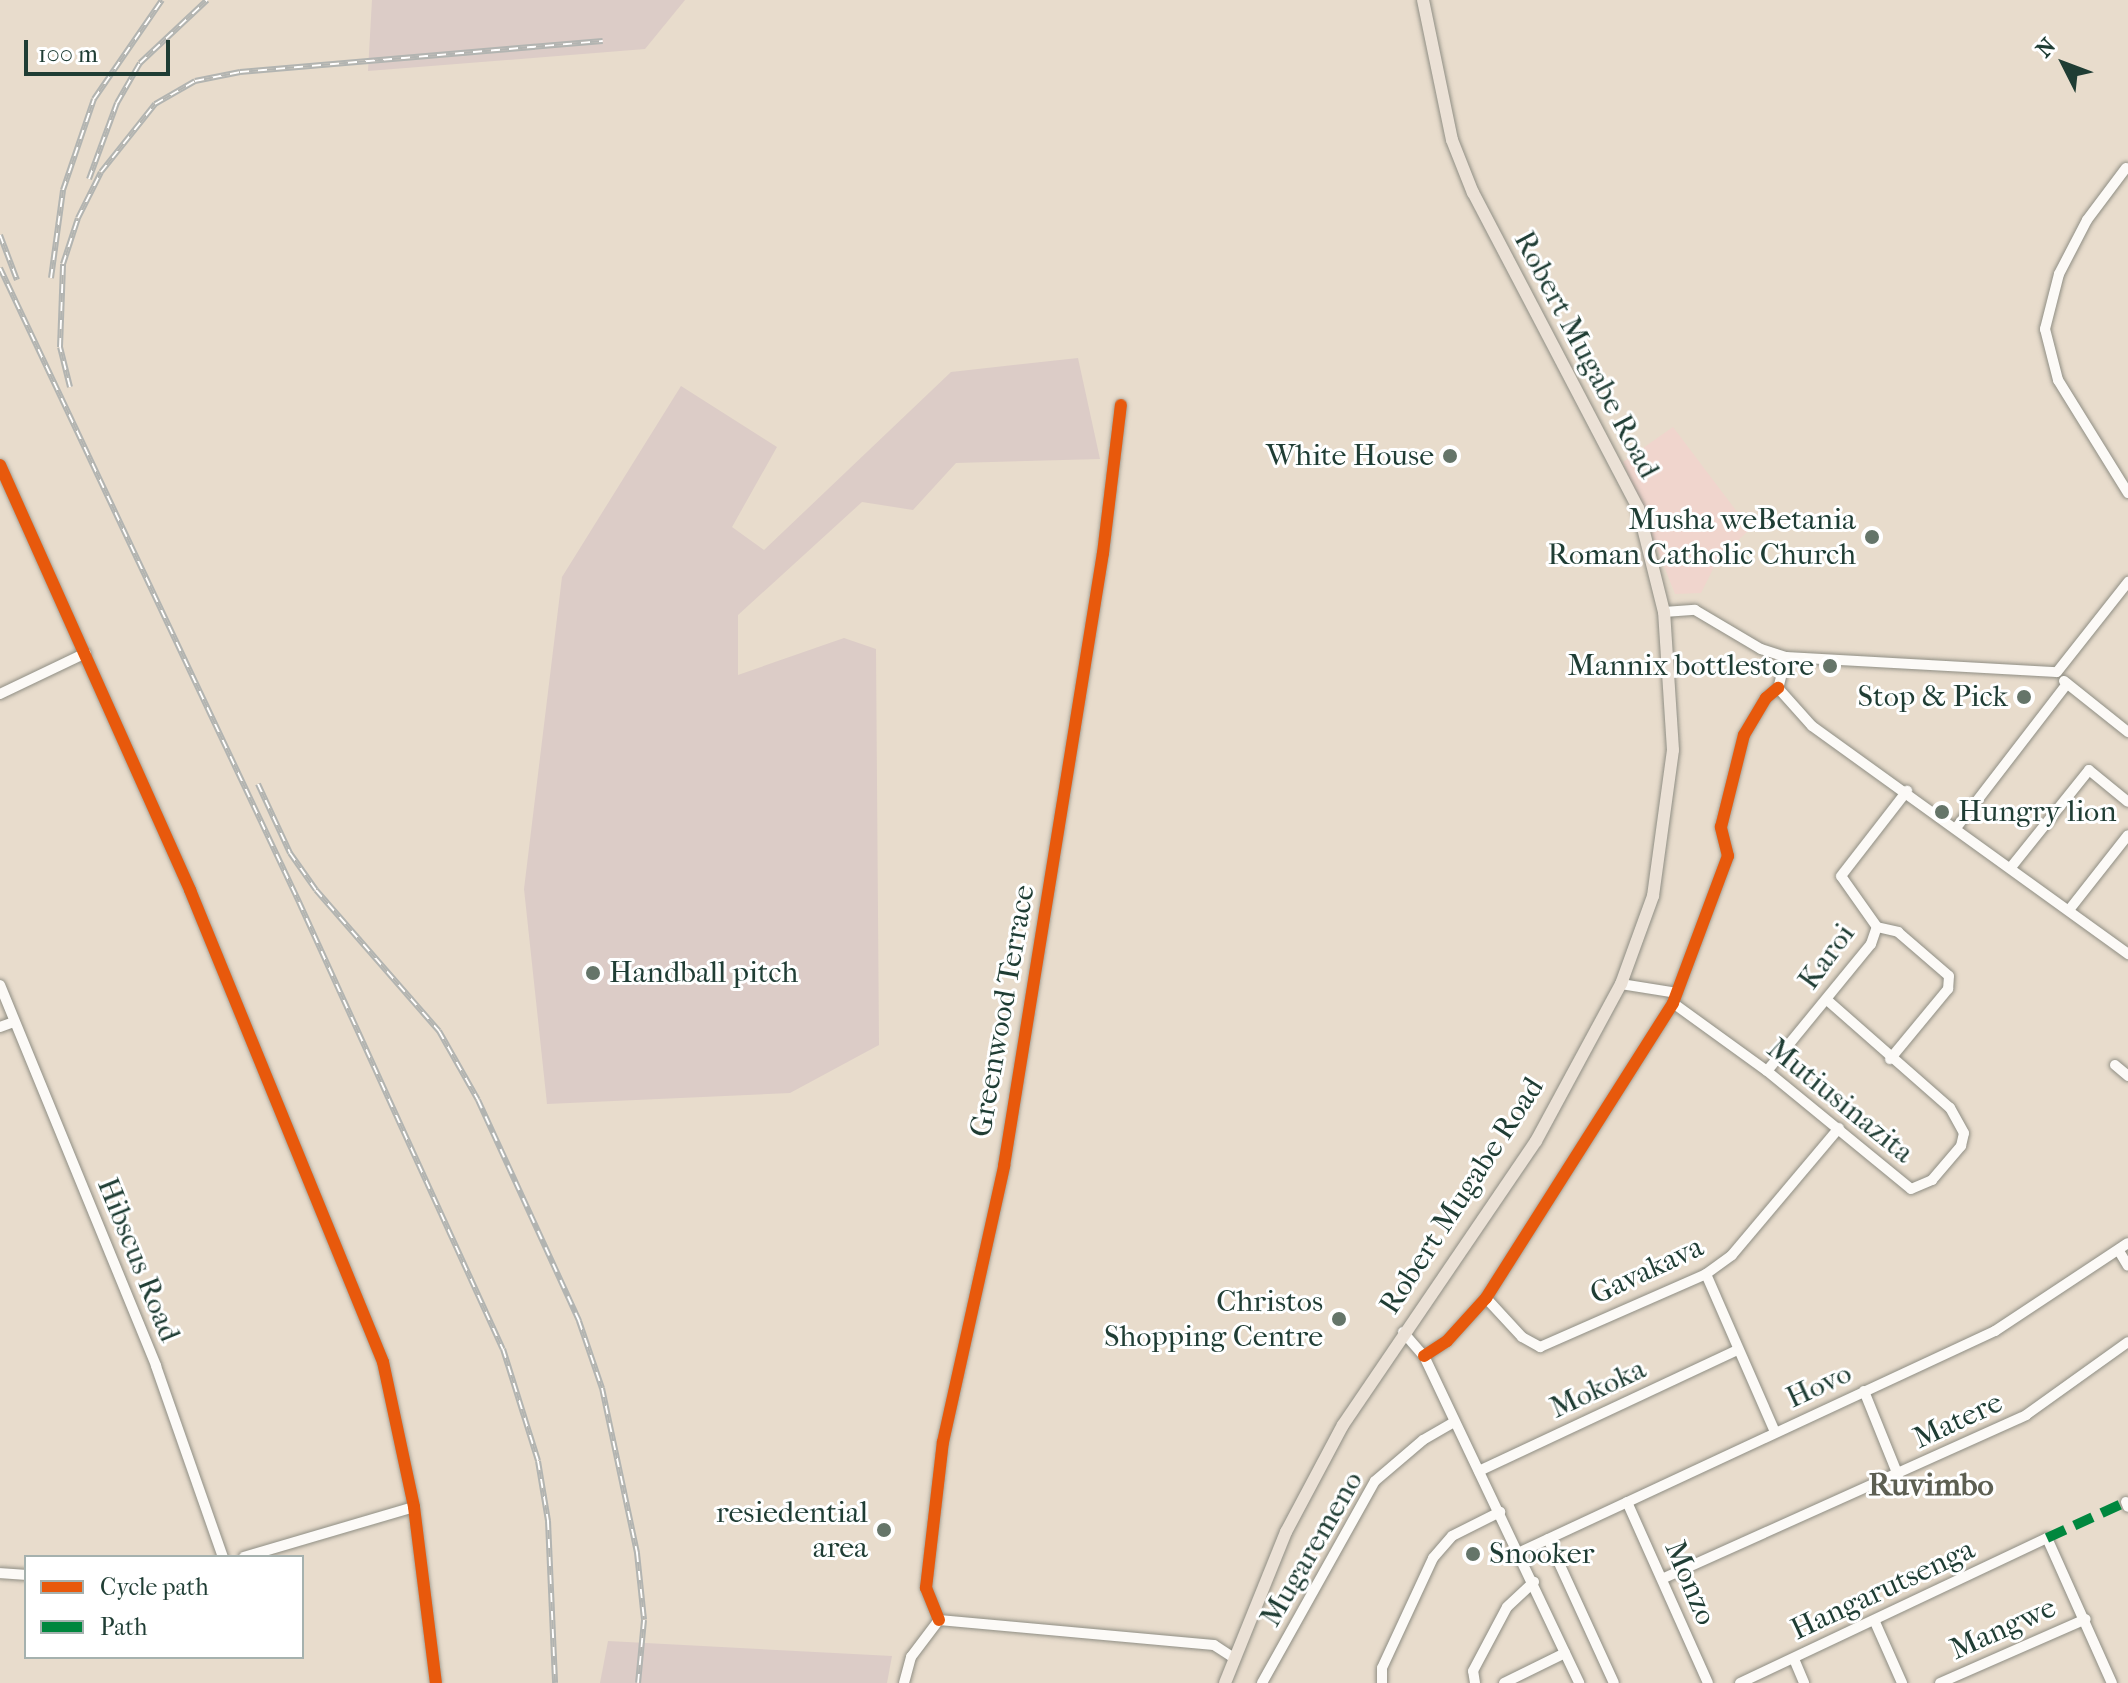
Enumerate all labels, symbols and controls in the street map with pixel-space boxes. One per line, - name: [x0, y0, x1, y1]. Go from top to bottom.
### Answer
- scale bar: [28, 24, 174, 74]
- north arrow: [2024, 24, 2104, 104]
- text: N: [2031, 33, 2061, 63]
- text: 100 m: [38, 40, 98, 68]
- street label: Robert Mugabe Road: [1506, 225, 1666, 485]
- place label: White House: [1266, 438, 1434, 474]
- marker: White House: [1441, 447, 1459, 465]
- place label: Musha weBetania Roman Catholic Church: [1548, 502, 1856, 572]
- marker: Musha weBetania Roman Catholic Church: [1863, 528, 1881, 546]
- place label: Mannix bottlestore: [1568, 648, 1814, 684]
- marker: Mannix bottlestore: [1821, 657, 1839, 675]
- place label: Stop & Pick: [1857, 679, 2008, 715]
- marker: Stop & Pick: [2015, 688, 2033, 706]
- place label: Hungry lion: [1958, 794, 2117, 830]
- marker: Hungry lion: [1933, 803, 1951, 821]
- street label: Greenwood Terrace: [963, 882, 1043, 1140]
- street label: Karoi: [1791, 917, 1863, 997]
- place label: Handball pitch: [609, 955, 798, 991]
- marker: Handball pitch: [584, 964, 602, 982]
- street label: Mutiusinazita: [1759, 1031, 1921, 1171]
- street label: Robert Mugabe Road: [1372, 1071, 1552, 1321]
- street label: Hibscus Road: [89, 1173, 187, 1347]
- street label: Gavakava: [1585, 1229, 1709, 1313]
- place label: Christos Shopping Centre: [1104, 1284, 1323, 1354]
- marker: Christos Shopping Centre: [1330, 1310, 1348, 1328]
- street label: Mokoka: [1544, 1351, 1652, 1427]
- street label: Hovo: [1781, 1355, 1857, 1417]
- street label: Matere: [1908, 1385, 2008, 1457]
- street label: Mugaremeno: [1253, 1465, 1371, 1633]
- district label: Ruvimbo: [1868, 1466, 1994, 1504]
- place label: resiedential area: [716, 1495, 868, 1566]
- marker: resiedential area: [875, 1521, 893, 1539]
- street label: Hangarutsenga: [1785, 1532, 1981, 1648]
- street label: Monzo: [1656, 1535, 1724, 1631]
- place label: Snooker: [1489, 1536, 1594, 1572]
- marker: Snooker: [1464, 1545, 1482, 1563]
- legend: [24, 1555, 304, 1659]
- text: Cycle path: [100, 1573, 209, 1601]
- street label: Mangwe: [1945, 1590, 2061, 1668]
- text: Path: [100, 1613, 147, 1641]

